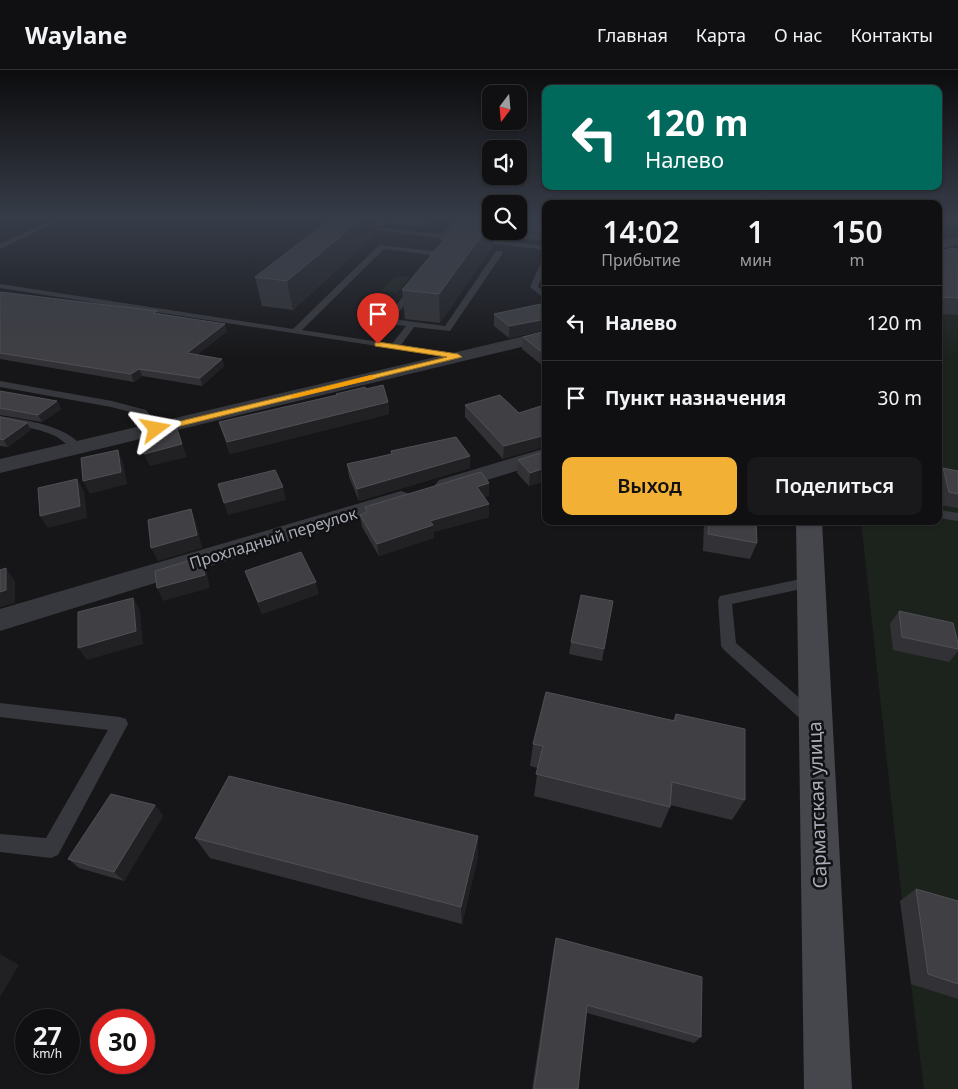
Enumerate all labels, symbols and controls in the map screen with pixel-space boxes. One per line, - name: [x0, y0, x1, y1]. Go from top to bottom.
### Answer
- text: Waylane: [25, 18, 127, 51]
- text: Главная: [597, 23, 668, 47]
- text: Карта: [696, 23, 746, 47]
- text: О нас: [774, 23, 822, 47]
- text: Контакты: [850, 23, 933, 47]
- north arrow: [482, 85, 528, 130]
- map controls: [482, 85, 527, 240]
- text: 120 m: [645, 99, 748, 146]
- icon: left: [562, 105, 627, 170]
- button: sound: [482, 140, 527, 185]
- text: Налево: [645, 144, 724, 174]
- button: search: [482, 195, 527, 240]
- text: 14:02: [602, 211, 679, 252]
- text: 1: [747, 211, 764, 252]
- text: 150: [831, 211, 883, 252]
- text: Прибытие: [601, 249, 681, 271]
- text: мин: [740, 249, 772, 271]
- text: m: [849, 249, 864, 271]
- pin: [357, 293, 399, 344]
- icon: arrive: [364, 300, 392, 328]
- icon: left: [562, 309, 590, 337]
- text: Налево: [605, 310, 677, 336]
- text: 120 m: [867, 310, 922, 336]
- icon: arrive: [562, 384, 590, 412]
- text: Пункт назначения: [605, 385, 786, 411]
- text: 30 m: [878, 385, 922, 411]
- position arrow: [129, 402, 181, 454]
- button: Выход: [562, 457, 737, 515]
- button: Поделиться: [747, 457, 922, 515]
- street label: Прохладный переулок: [186, 502, 360, 574]
- street label: Сарматская улица: [801, 721, 833, 889]
- speed limit sign: 30: [90, 1009, 155, 1074]
- text: 27: [33, 1018, 62, 1052]
- text: km/h: [33, 1045, 62, 1062]

